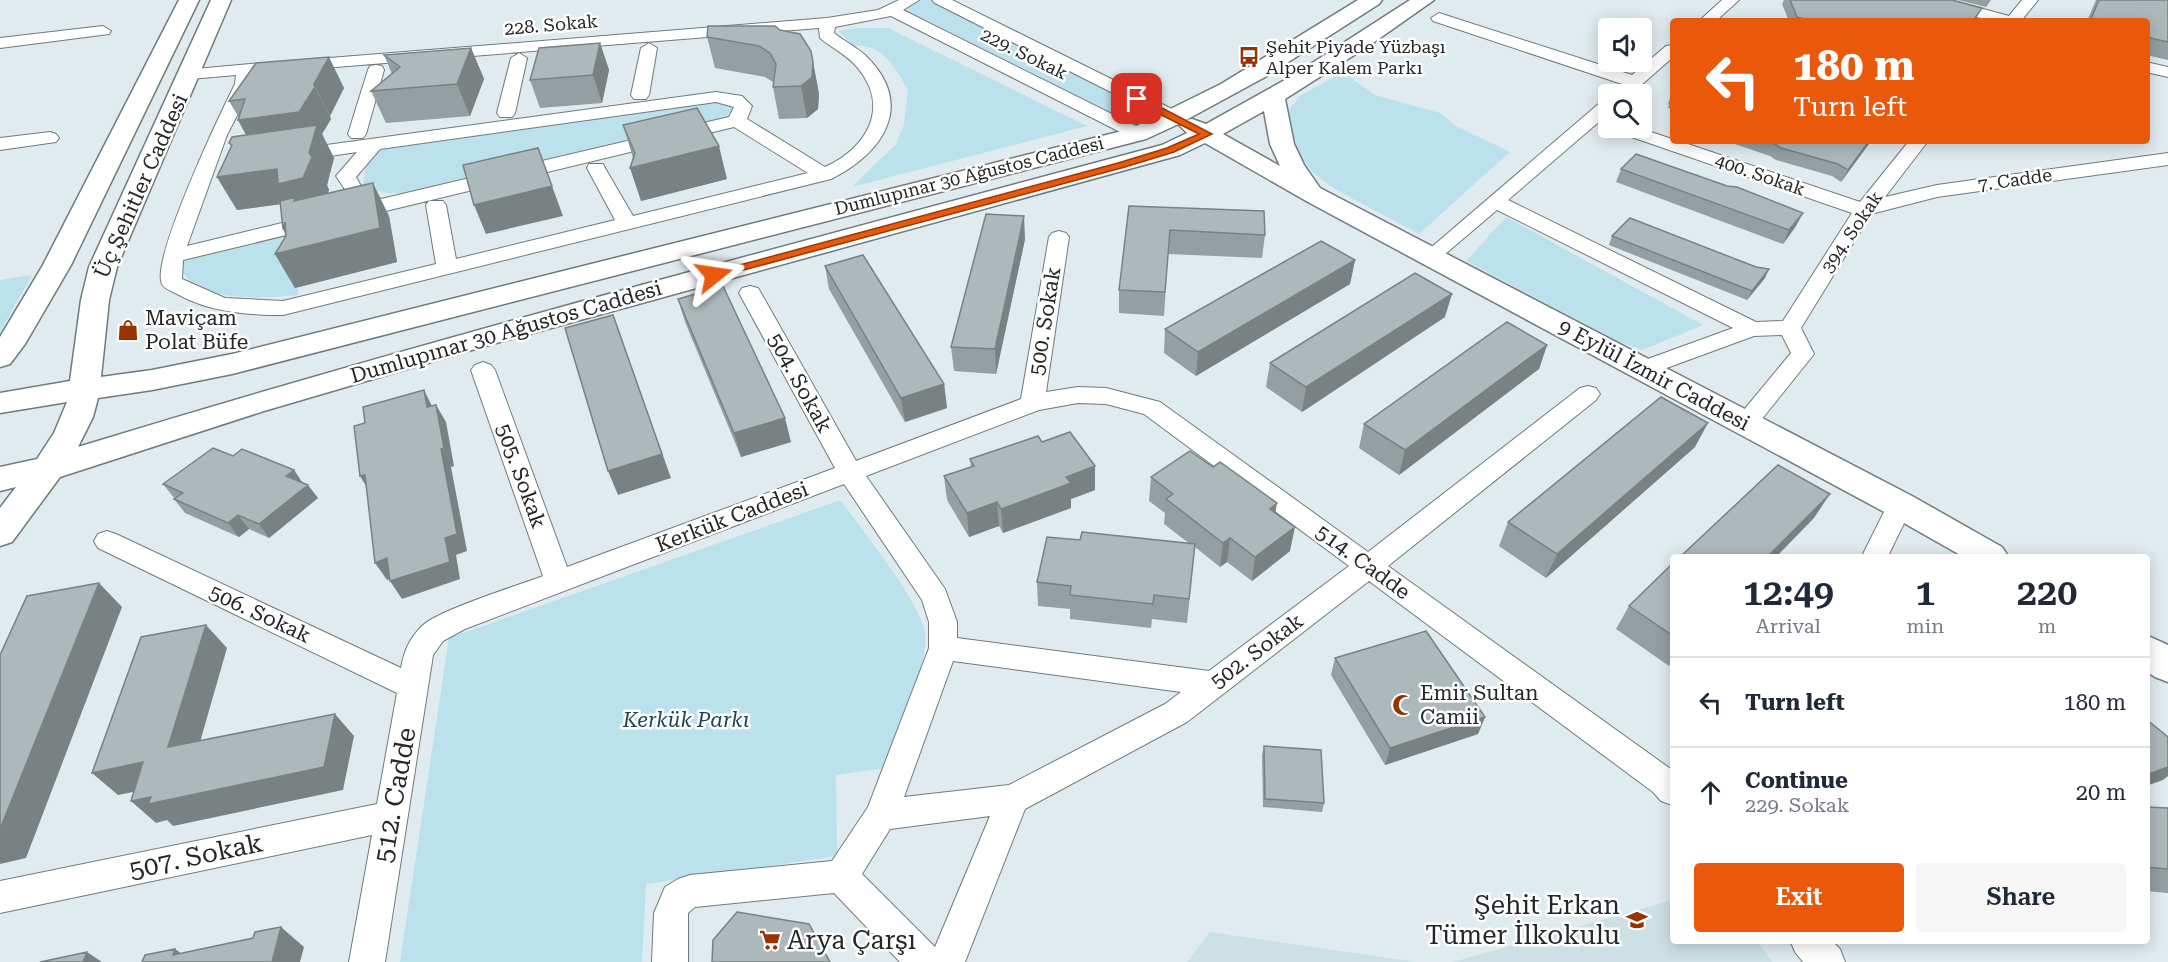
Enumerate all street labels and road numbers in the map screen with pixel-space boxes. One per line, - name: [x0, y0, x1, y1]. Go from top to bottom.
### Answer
- street label: 228. Sokak: [503, 10, 599, 39]
- street label: 229. Sokak: [977, 24, 1071, 84]
- street label: Üç Şehitler Caddesi: [89, 89, 193, 282]
- street label: Dumlupınar 30 Ağustos Caddesi: [832, 132, 1106, 219]
- street label: 400. Sokak: [1712, 149, 1808, 200]
- street label: 7. Cadde: [1976, 164, 2053, 195]
- street label: 394. Sokak: [1817, 187, 1887, 277]
- street label: 500. Sokak: [1025, 265, 1065, 377]
- street label: Dumlupınar 30 Ağustos Caddesi: [347, 276, 665, 388]
- street label: 9 Eylül İzmir Caddesi: [1554, 314, 1754, 436]
- street label: 504. Sokak: [763, 329, 837, 437]
- street label: 505. Sokak: [491, 420, 551, 532]
- street label: Kerkük Caddesi: [652, 477, 812, 557]
- street label: 514. Cadde: [1311, 520, 1415, 604]
- street label: 506. Sokak: [205, 580, 315, 648]
- street label: 502. Sokak: [1206, 608, 1308, 694]
- street label: 512. Cadde: [368, 725, 422, 865]
- street label: 507. Sokak: [127, 827, 265, 885]

